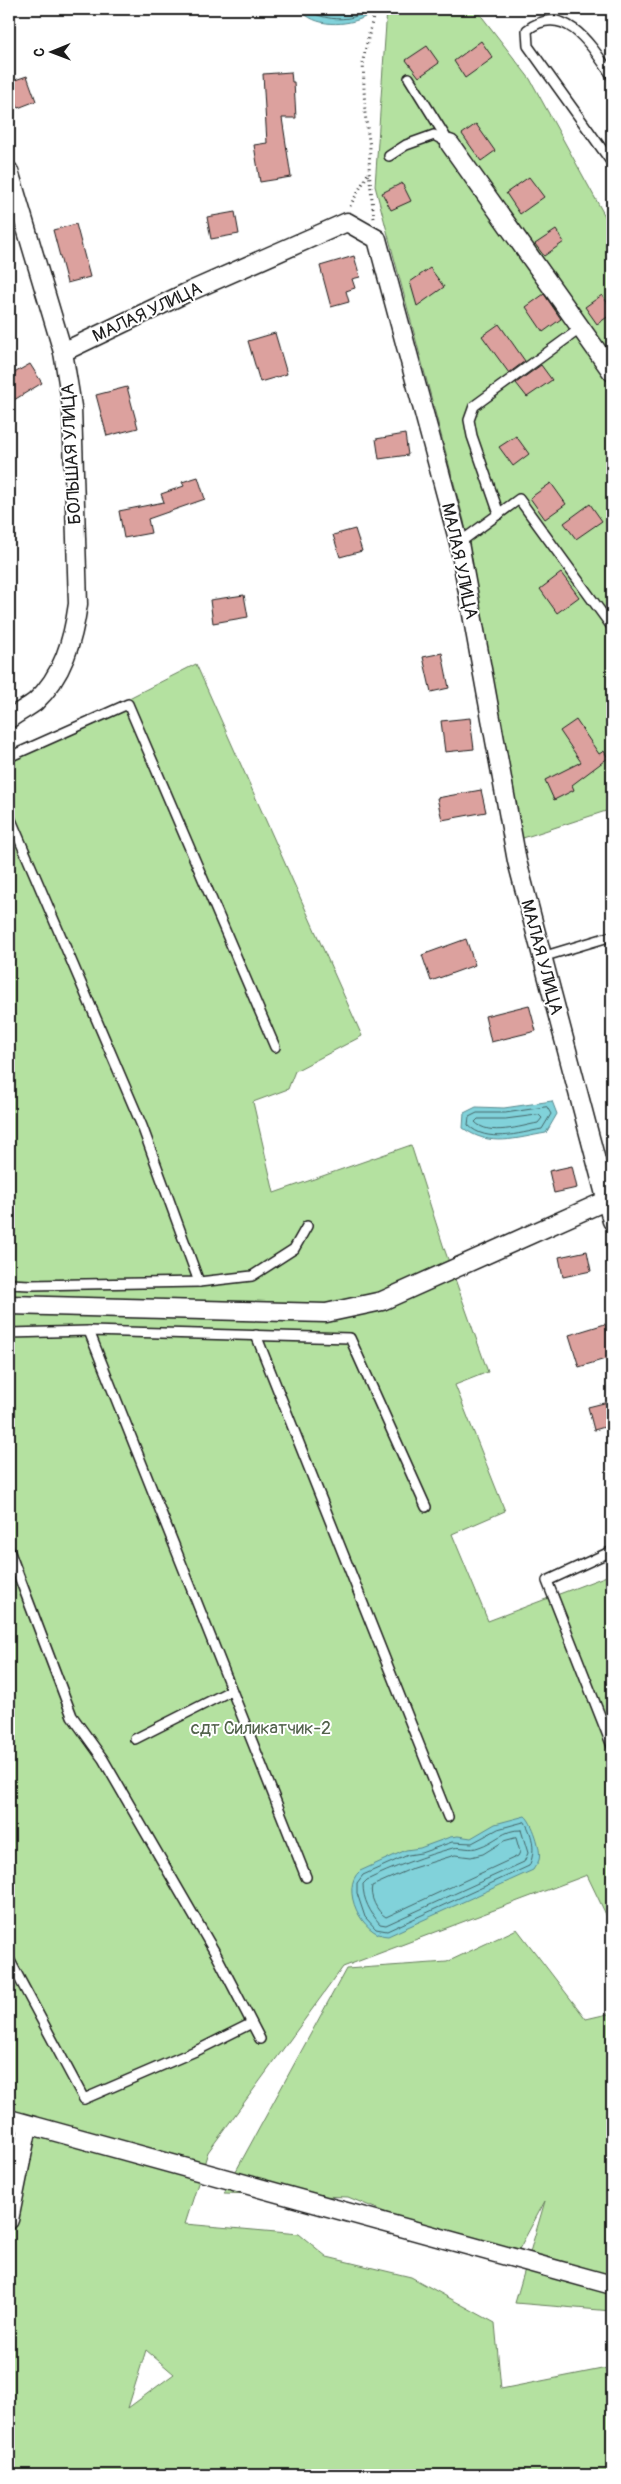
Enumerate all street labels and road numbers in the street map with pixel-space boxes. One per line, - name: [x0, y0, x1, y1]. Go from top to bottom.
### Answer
- street label: МАЛАЯ УЛИЦА: [89, 277, 206, 348]
- street label: БОЛЬШАЯ УЛИЦА: [56, 382, 87, 525]
- street label: МАЛАЯ УЛИЦА: [436, 501, 483, 622]
- street label: МАЛАЯ УЛИЦА: [515, 897, 568, 1018]

